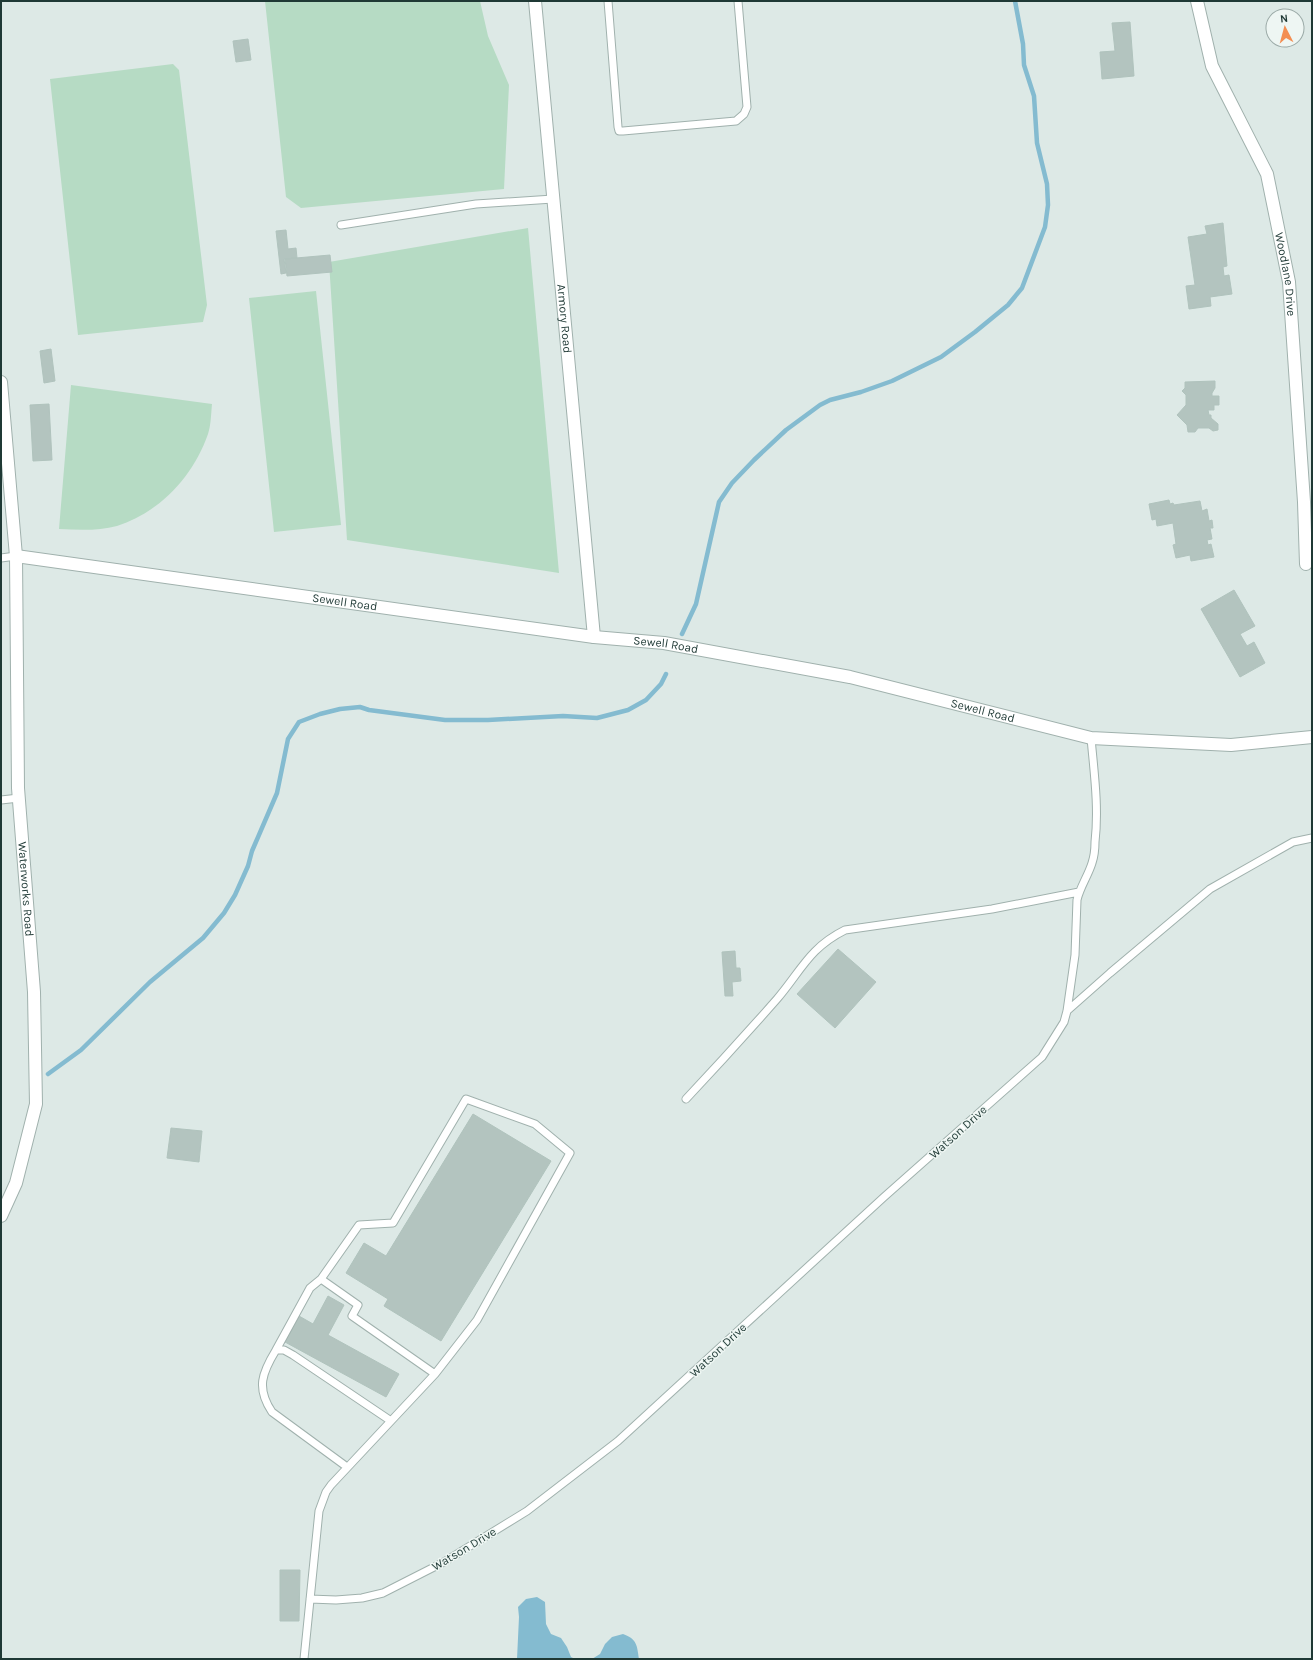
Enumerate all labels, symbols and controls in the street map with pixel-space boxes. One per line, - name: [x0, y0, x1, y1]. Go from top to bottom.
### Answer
- north arrow: [1265, 8, 1305, 48]
- text: N: [1279, 12, 1289, 25]
- street label: Woodlane Drive: [1272, 231, 1298, 317]
- street label: Armory Road: [554, 283, 575, 354]
- street label: Sewell Road: [311, 591, 378, 614]
- street label: Sewell Road: [633, 633, 700, 656]
- street label: Sewell Road: [949, 696, 1016, 725]
- street label: Waterworks Road: [15, 841, 37, 937]
- street label: Watson Drive: [926, 1103, 990, 1161]
- street label: Watson Drive: [687, 1320, 749, 1380]
- street label: Watson Drive: [429, 1524, 499, 1574]

